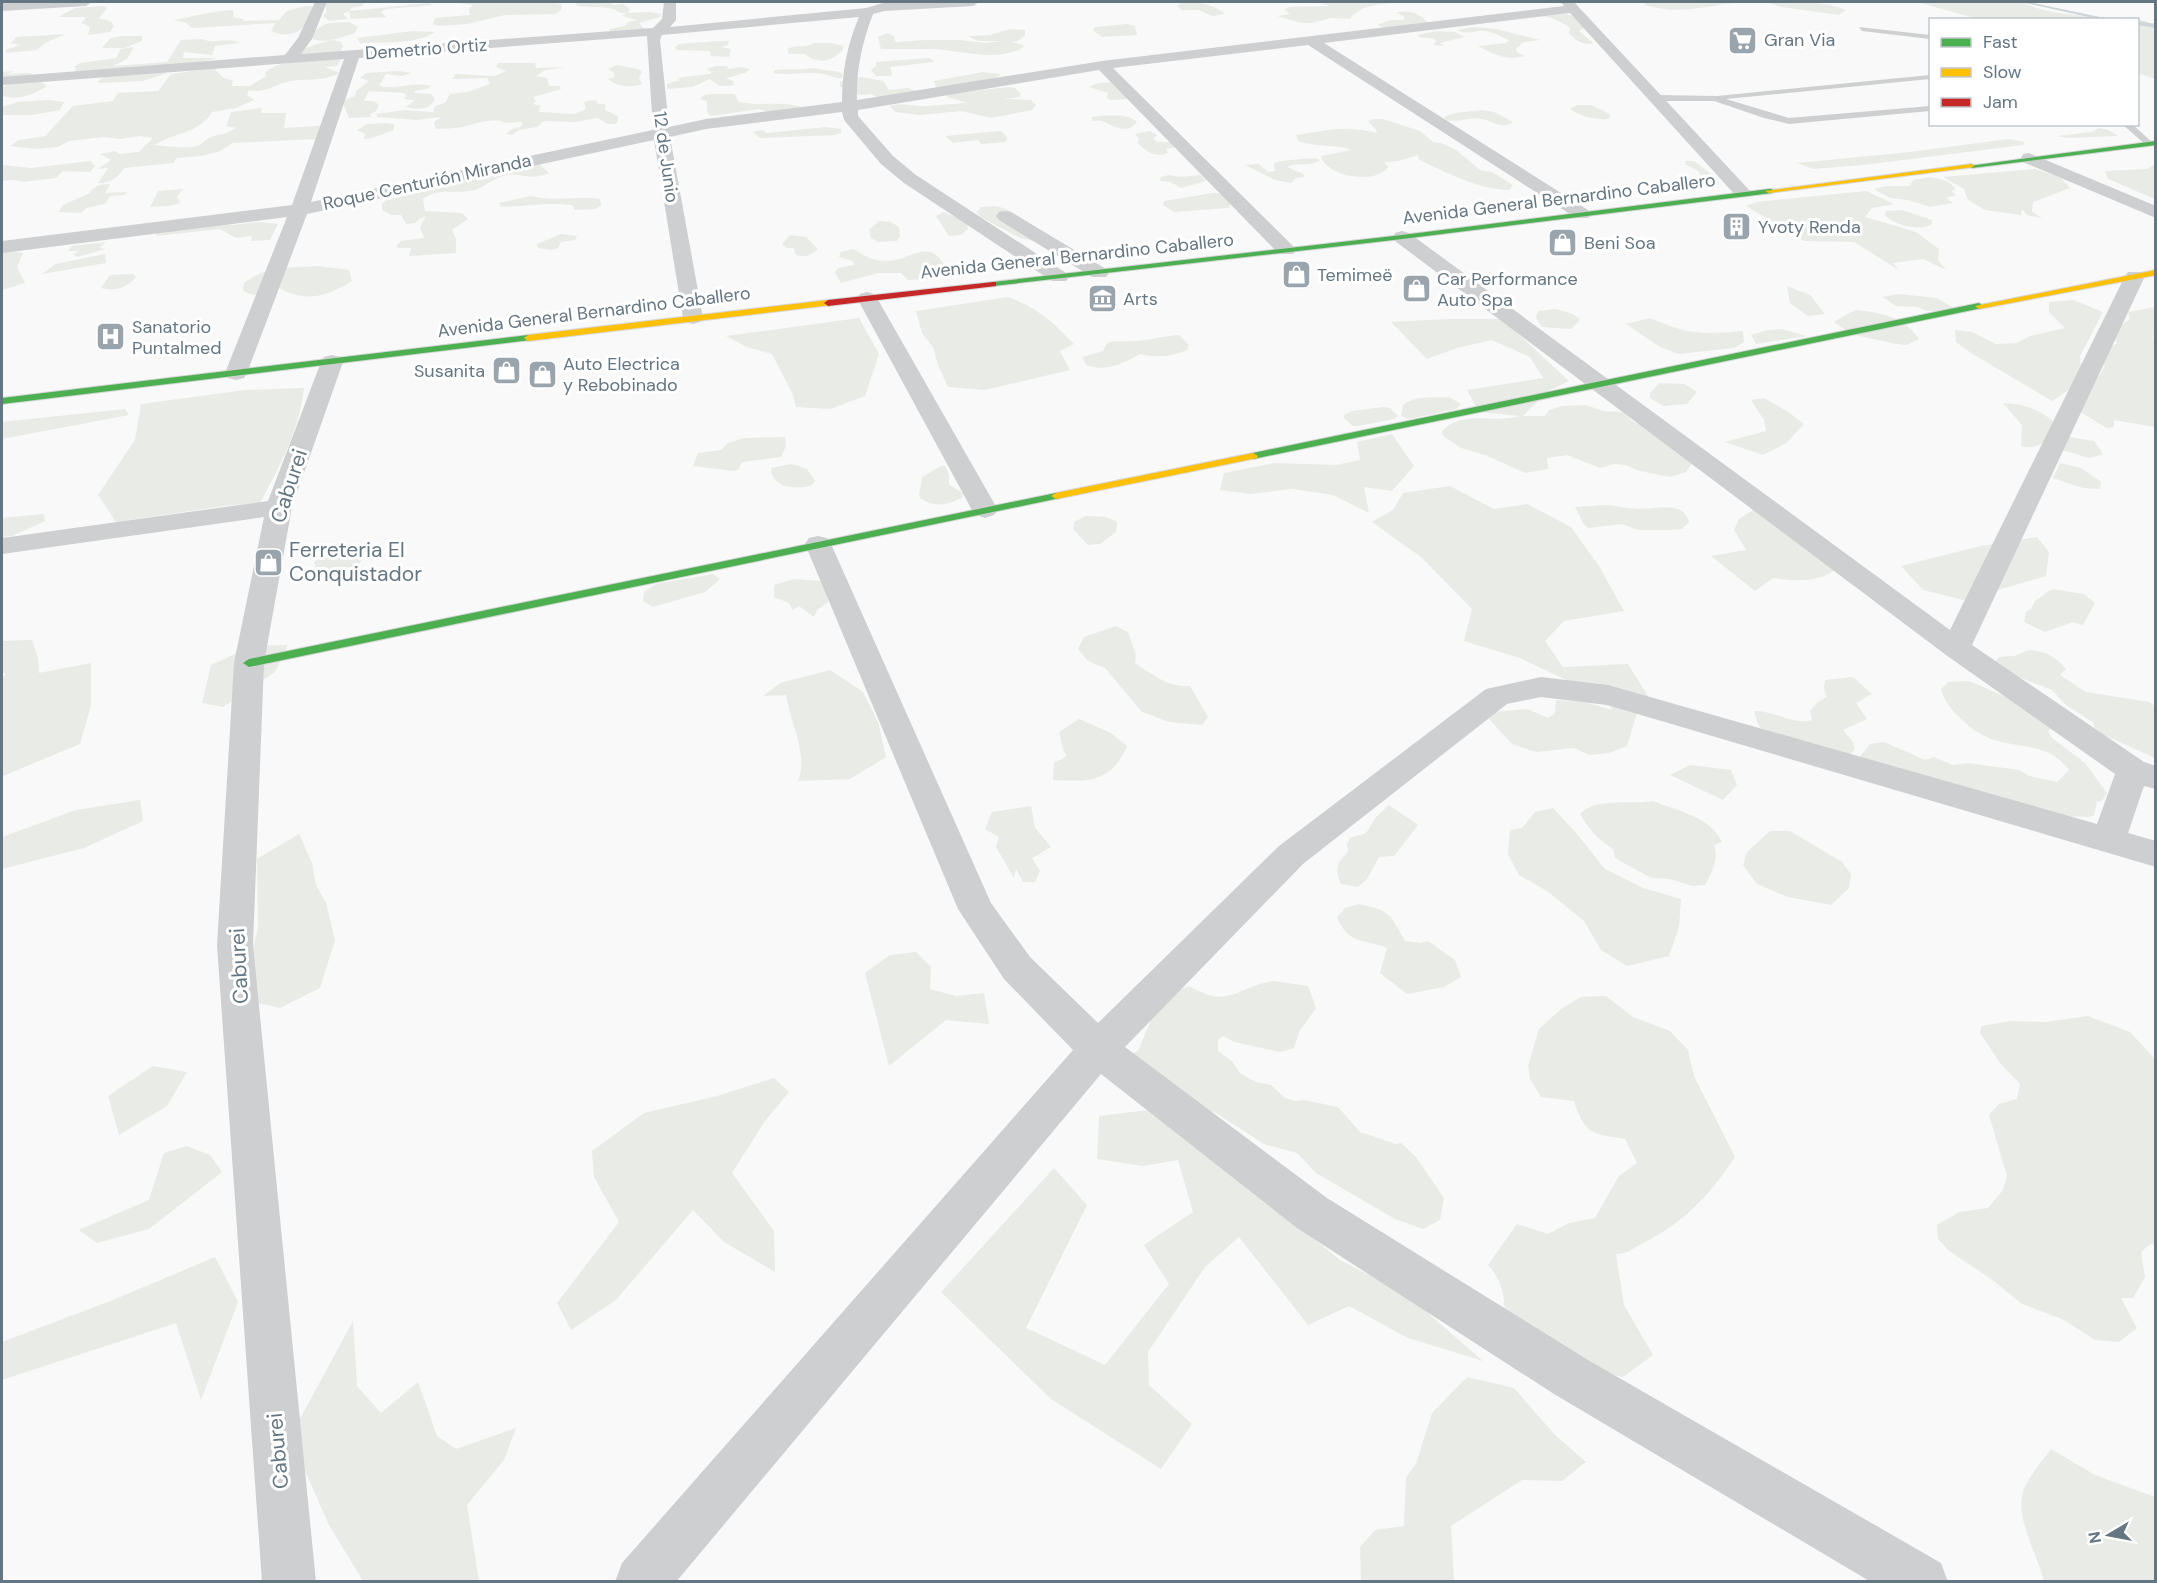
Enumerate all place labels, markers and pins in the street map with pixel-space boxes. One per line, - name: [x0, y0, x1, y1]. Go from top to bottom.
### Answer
- supermarket icon: Gran Via: [1727, 24, 1759, 56]
- place label: Gran Via: [1764, 28, 1835, 52]
- building icon: Yvoty Renda: [1721, 211, 1753, 243]
- place label: Yvoty Renda: [1758, 215, 1861, 239]
- shop icon: Beni Soa: [1547, 227, 1579, 259]
- place label: Beni Soa: [1584, 231, 1655, 255]
- shop icon: Temimeë: [1280, 259, 1312, 291]
- place label: Temimeë: [1317, 263, 1393, 287]
- place label: Car Performance Auto Spa: [1437, 267, 1578, 312]
- shop icon: Car Performance Auto Spa: [1400, 273, 1432, 305]
- museum icon: Arts: [1086, 283, 1118, 315]
- place label: Arts: [1123, 287, 1158, 311]
- place label: Sanatorio Puntalmed: [132, 315, 222, 360]
- hospital icon: Sanatorio Puntalmed: [95, 321, 127, 353]
- place label: Auto Electrica y Rebobinado: [563, 352, 680, 397]
- shop icon: Susanita: [490, 355, 522, 387]
- shop icon: Auto Electrica y Rebobinado: [526, 358, 558, 390]
- place label: Susanita: [414, 359, 485, 383]
- place label: Ferreteria El Conquistador: [289, 536, 422, 588]
- shop icon: Ferreteria El Conquistador: [252, 546, 284, 578]

